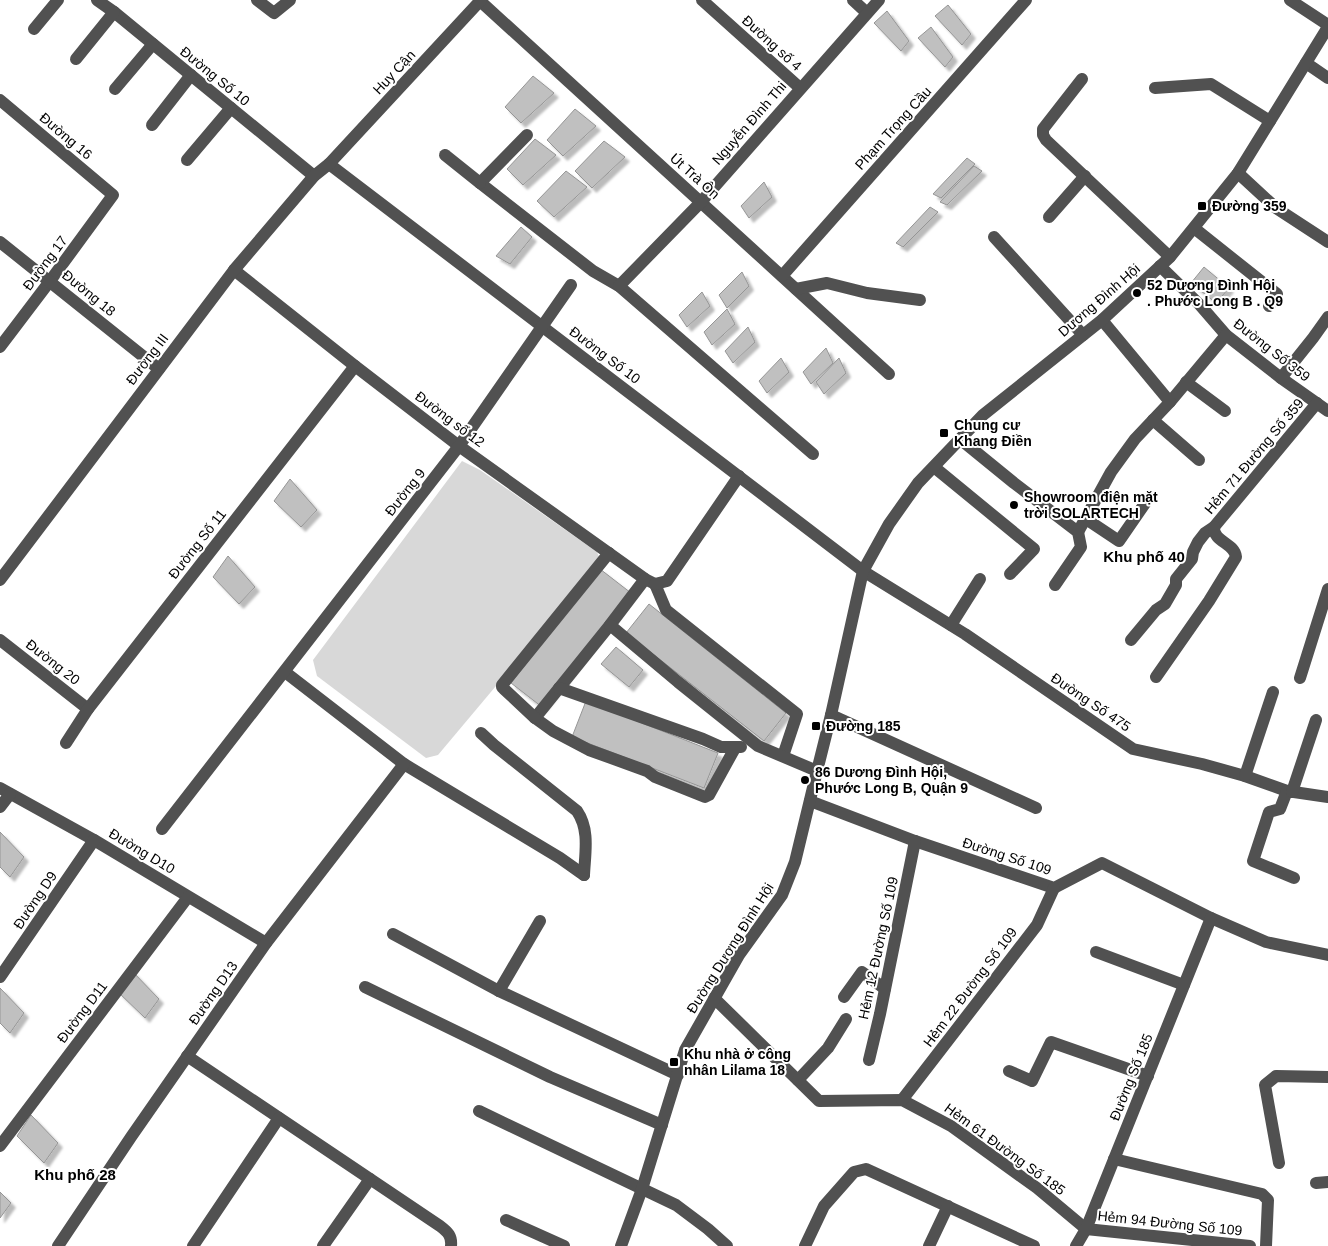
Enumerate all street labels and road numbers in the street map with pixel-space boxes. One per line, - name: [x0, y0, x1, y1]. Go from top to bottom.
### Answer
- street label: Đường số 4: [739, 12, 805, 74]
- street label: Đường Số 10: [177, 43, 253, 109]
- street label: Huy Cận: [370, 47, 418, 97]
- street label: Nguyễn Đình Thi: [709, 78, 789, 168]
- street label: Phạm Trọng Cầu: [852, 83, 934, 173]
- street label: Đường 16: [36, 109, 96, 163]
- street label: Út Trà Ôn: [667, 150, 723, 202]
- street label: Đường 17: [19, 233, 71, 293]
- street label: Dương Đình Hội: [1055, 260, 1143, 340]
- street label: Đường 18: [59, 267, 119, 319]
- street label: Đường Số 359: [1231, 315, 1314, 385]
- street label: Đường Số 10: [566, 323, 644, 387]
- street label: Đường III: [123, 330, 171, 388]
- street label: Đường số 12: [412, 388, 488, 450]
- street label: Hẻm 71 Đường Số 359: [1201, 395, 1307, 517]
- street label: Đường 9: [381, 465, 429, 519]
- street label: Đường Số 11: [165, 506, 229, 582]
- street label: Đường 20: [23, 636, 83, 688]
- street label: Đường Số 475: [1048, 670, 1134, 735]
- street label: Đường D10: [106, 825, 178, 877]
- street label: Đường Số 109: [961, 834, 1054, 878]
- street label: Đường D9: [10, 868, 60, 932]
- street label: Hẻm 12 Đường Số 109: [855, 875, 901, 1021]
- street label: Đường Dương Đình Hội: [683, 880, 777, 1016]
- street label: Hẻm 22 Đường Số 109: [920, 924, 1020, 1050]
- street label: Đường D13: [185, 958, 241, 1028]
- street label: Đường D11: [54, 978, 110, 1046]
- street label: Đường Số 185: [1106, 1031, 1156, 1123]
- street label: Hẻm 61 Đường Số 185: [941, 1100, 1069, 1198]
- street label: Hẻm 94 Đường Số 109: [1097, 1207, 1243, 1239]

